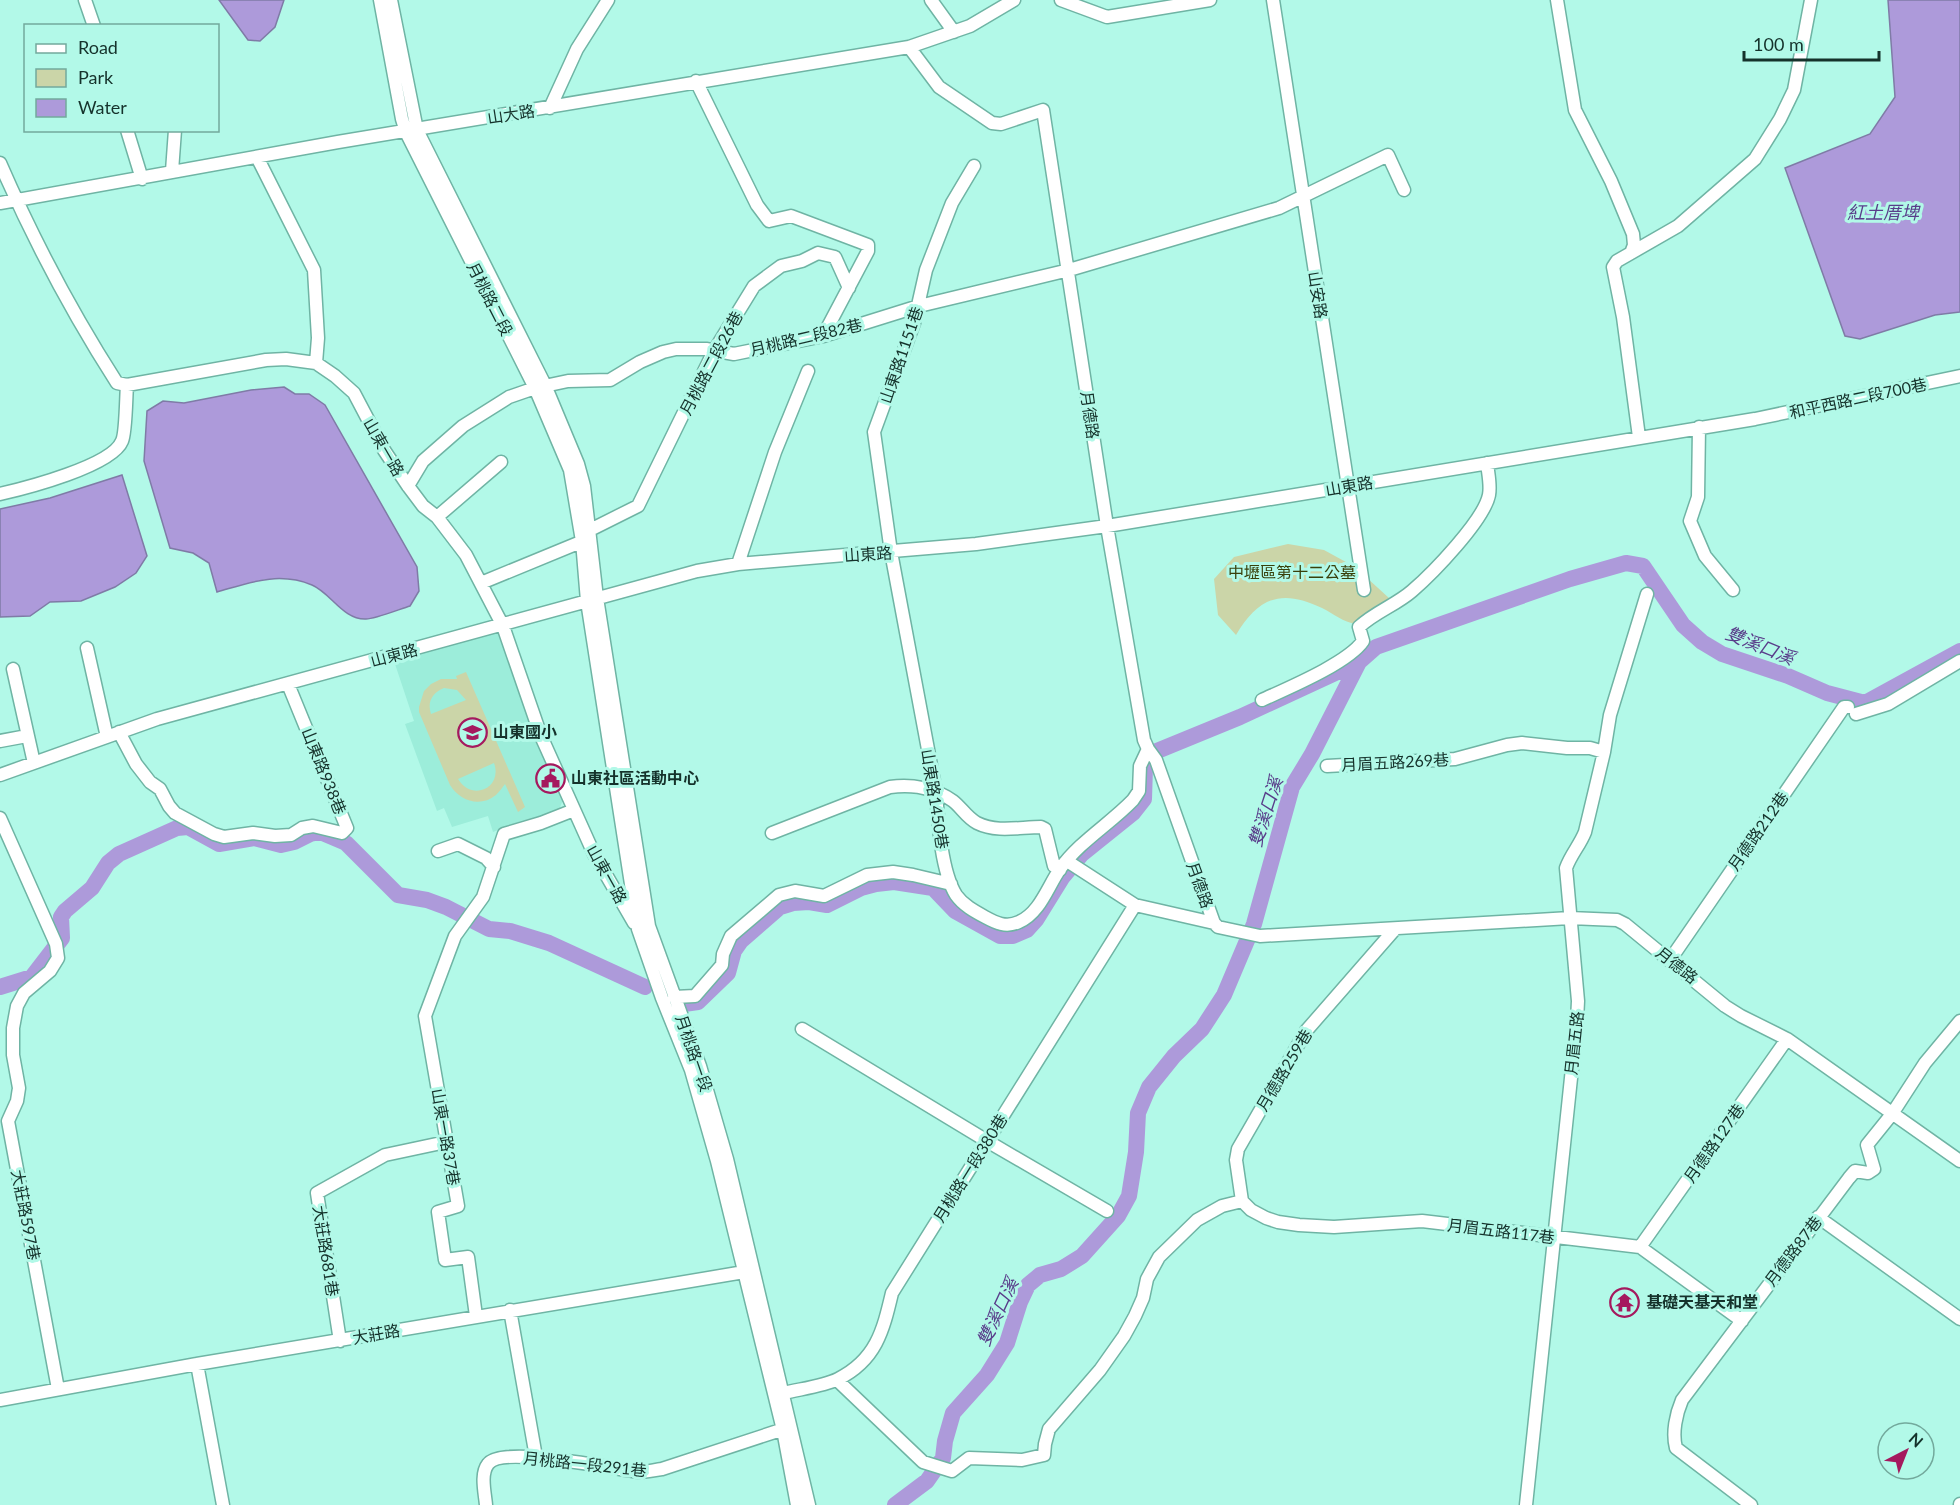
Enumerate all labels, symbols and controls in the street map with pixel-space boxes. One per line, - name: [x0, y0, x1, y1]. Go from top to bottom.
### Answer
- legend: [24, 24, 219, 132]
- scale bar: [1744, 24, 1879, 62]
- text: 100 m: [1753, 33, 1804, 55]
- text: Road: [78, 36, 118, 58]
- text: Park: [78, 66, 114, 88]
- text: Water: [78, 96, 127, 118]
- street label: 山大路: [486, 100, 536, 127]
- water label: 紅土厝埤: [1847, 201, 1921, 223]
- street label: 月桃路二段: [464, 259, 517, 339]
- street label: 山安路: [1305, 270, 1332, 320]
- street label: 山東路1151巷: [875, 304, 926, 406]
- street label: 月桃路二段26巷: [675, 308, 746, 418]
- street label: 月桃路二段82巷: [748, 314, 864, 359]
- street label: 和平西路二段700巷: [1788, 374, 1928, 421]
- street label: 月德路: [1078, 390, 1103, 440]
- street label: 山東一路: [360, 414, 409, 479]
- street label: 山東路: [1324, 472, 1374, 499]
- street label: 山東路: [843, 542, 893, 565]
- park label: 中壢區第十二公墓: [1228, 562, 1356, 581]
- water label: 雙溪口溪: [1723, 621, 1801, 670]
- street label: 山東路: [368, 639, 420, 670]
- school or university icon: 山東國小: [456, 716, 488, 748]
- place label: 山東國小: [493, 722, 557, 741]
- street label: 山東路938巷: [298, 725, 350, 817]
- street label: 山東路1450巷: [918, 747, 953, 850]
- street label: 月眉五路269巷: [1341, 749, 1449, 774]
- public building icon: 山東社區活動中心: [534, 762, 566, 794]
- place label: 山東社區活動中心: [571, 768, 699, 787]
- water label: 雙溪口溪: [1243, 771, 1288, 849]
- street label: 月德路212巷: [1723, 788, 1792, 874]
- street label: 山東一路: [584, 841, 631, 906]
- street label: 月德路: [1183, 859, 1218, 911]
- street label: 月德路: [1653, 942, 1702, 987]
- street label: 月眉五路: [1561, 1010, 1586, 1076]
- street label: 月桃路一段: [672, 1012, 716, 1094]
- street label: 月德路259巷: [1252, 1025, 1315, 1114]
- street label: 山東一路37巷: [429, 1087, 464, 1187]
- street label: 月德路127巷: [1679, 1100, 1748, 1186]
- street label: 月桃路一段380巷: [929, 1110, 1010, 1225]
- street label: 大莊路597巷: [8, 1168, 45, 1262]
- street label: 大莊路681巷: [310, 1204, 343, 1298]
- street label: 月德路87巷: [1760, 1212, 1825, 1289]
- street label: 月眉五路117巷: [1446, 1215, 1556, 1247]
- water label: 雙溪口溪: [972, 1272, 1024, 1349]
- temple icon: 基礎天基天和堂: [1609, 1286, 1641, 1318]
- place label: 基礎天基天和堂: [1646, 1292, 1758, 1311]
- street label: 大莊路: [351, 1320, 401, 1347]
- north arrow: [1876, 1421, 1936, 1481]
- text: N: [1905, 1428, 1927, 1451]
- street label: 月桃路一段291巷: [522, 1448, 648, 1479]

